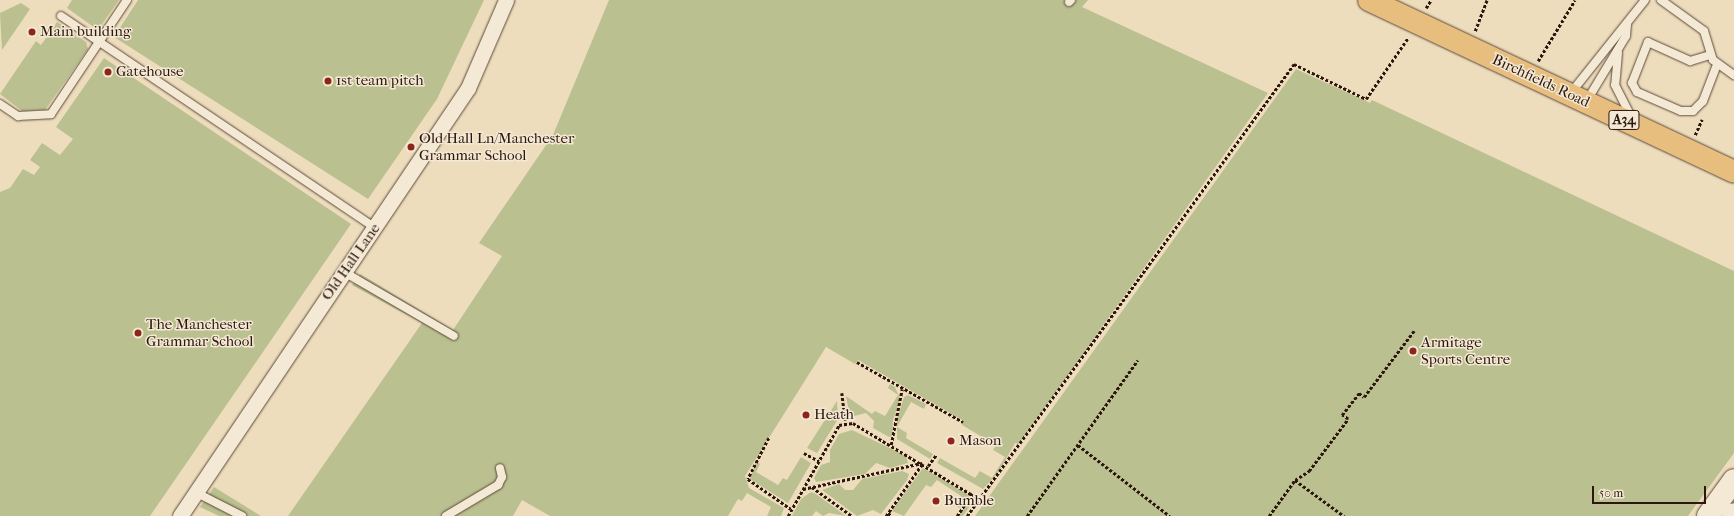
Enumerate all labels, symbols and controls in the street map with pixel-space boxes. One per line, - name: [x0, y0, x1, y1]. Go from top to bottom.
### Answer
- place label: Main building: [40, 23, 131, 41]
- marker: Main building: [27, 27, 37, 37]
- street label: Birchfields Road: [1489, 51, 1593, 111]
- place label: Gatehouse: [116, 63, 184, 81]
- marker: Gatehouse: [103, 67, 113, 77]
- place label: 1st team pitch: [336, 72, 424, 90]
- marker: 1st team pitch: [323, 76, 333, 86]
- road number: A34: [1608, 108, 1640, 132]
- place label: Old Hall Ln/Manchester Grammar School: [419, 129, 574, 164]
- marker: Old Hall Ln/Manchester Grammar School: [406, 142, 416, 152]
- street label: Old Hall Lane: [318, 220, 384, 304]
- place label: The Manchester Grammar School: [146, 315, 253, 350]
- marker: The Manchester Grammar School: [133, 328, 143, 338]
- place label: Armitage Sports Centre: [1421, 333, 1510, 368]
- marker: Armitage Sports Centre: [1408, 346, 1418, 356]
- place label: Heath: [814, 406, 854, 424]
- marker: Heath: [801, 410, 811, 420]
- place label: Mason: [959, 432, 1001, 450]
- marker: Mason: [946, 436, 956, 446]
- scale bar: [1594, 478, 1708, 504]
- text: 50 m: [1599, 486, 1623, 500]
- place label: Bumble: [944, 492, 994, 510]
- marker: Bumble: [931, 496, 941, 506]

